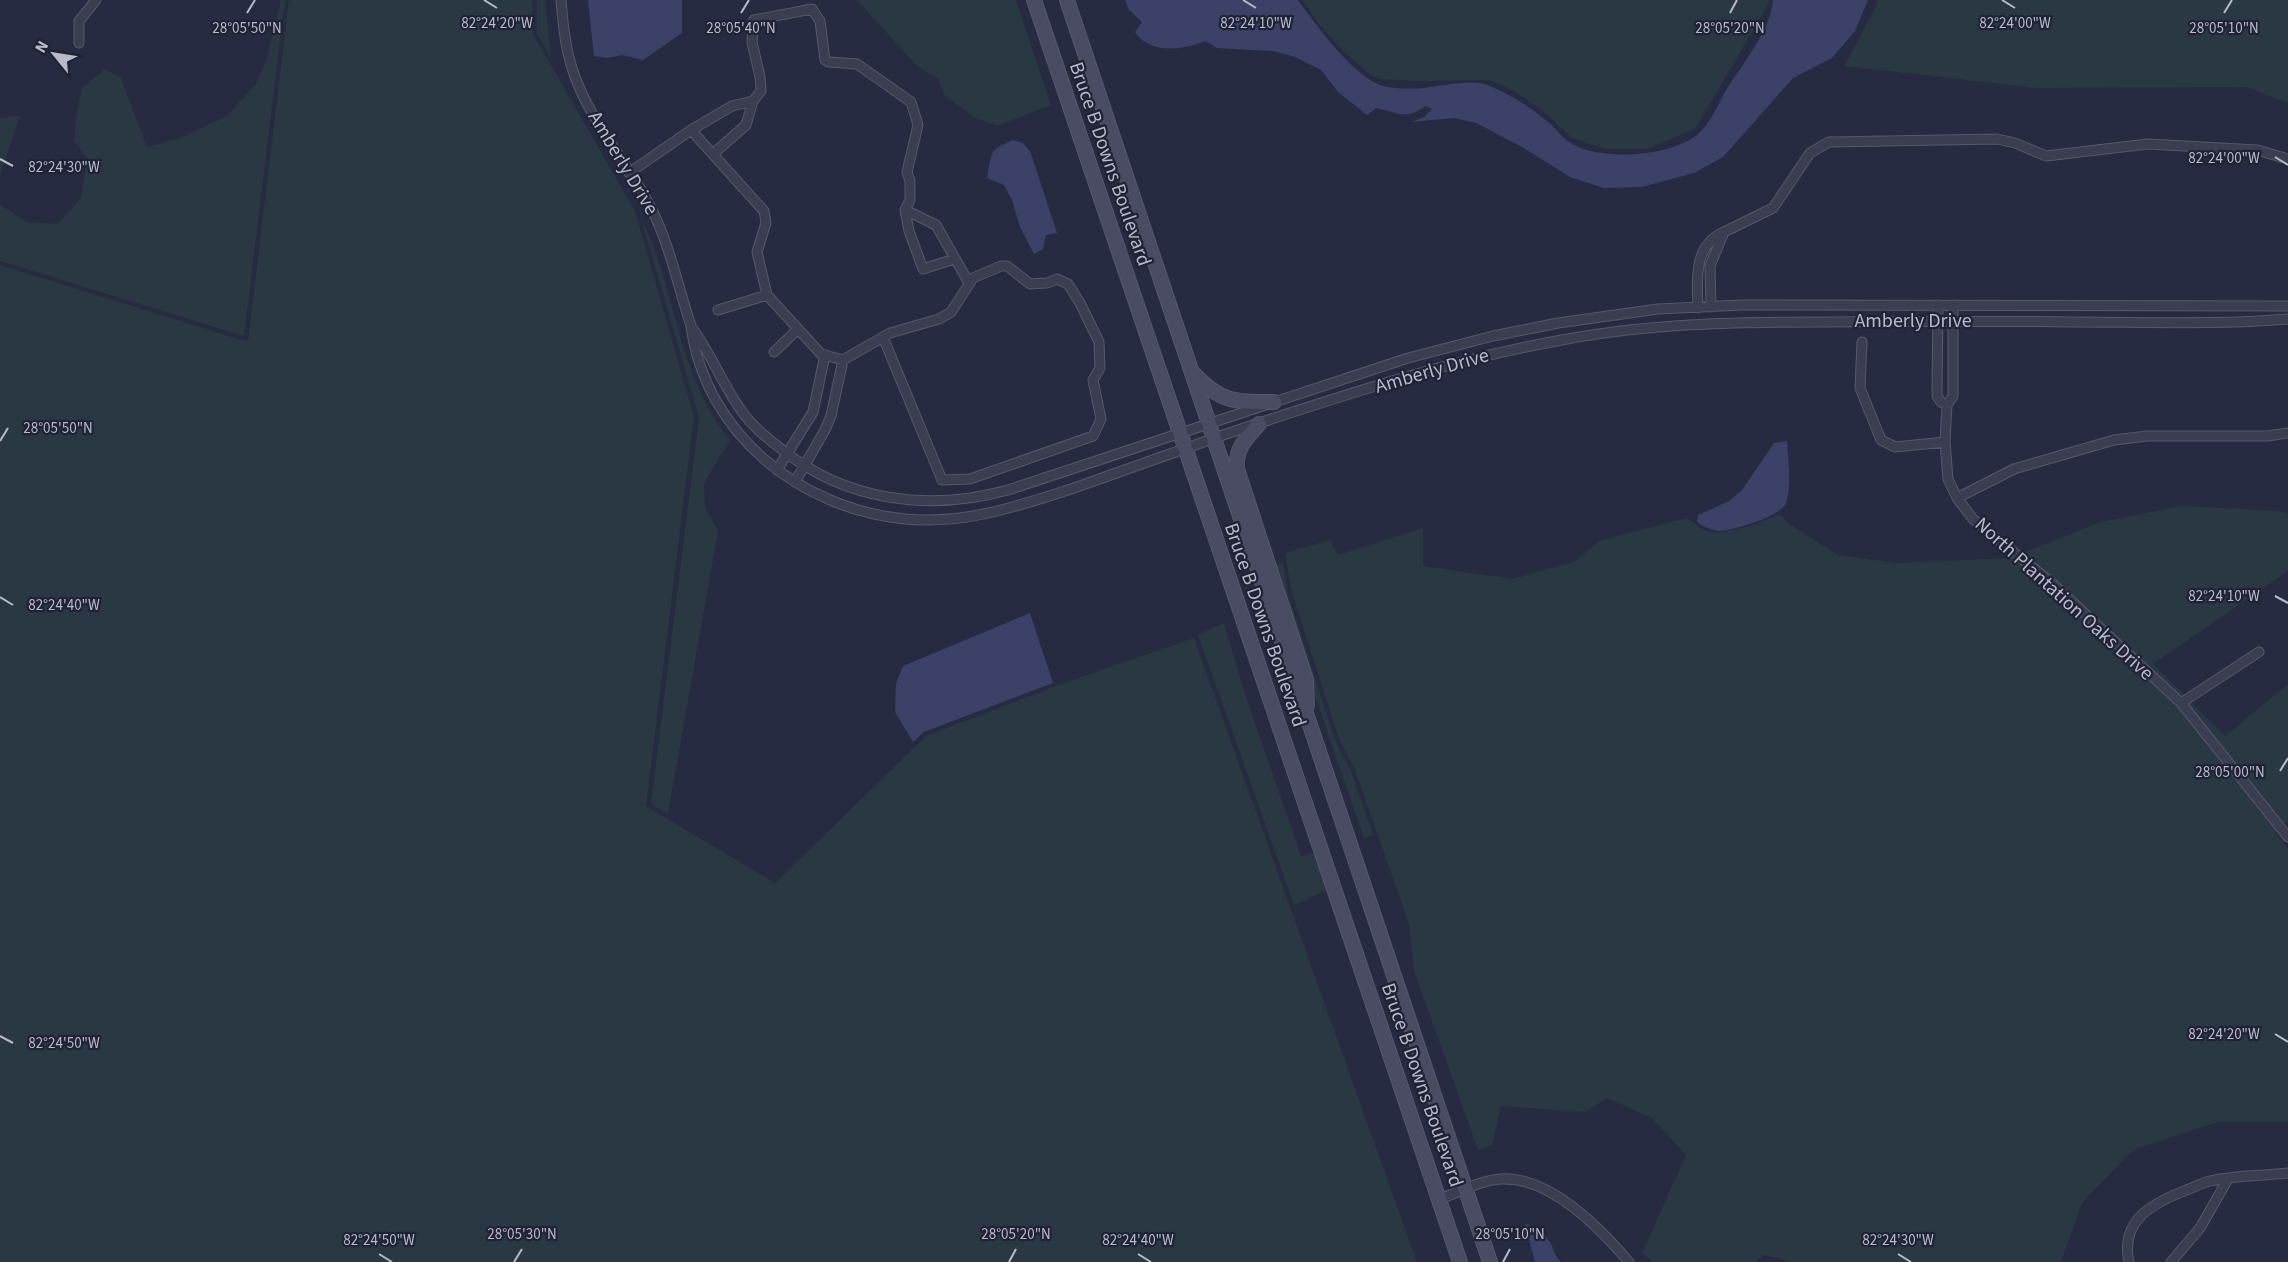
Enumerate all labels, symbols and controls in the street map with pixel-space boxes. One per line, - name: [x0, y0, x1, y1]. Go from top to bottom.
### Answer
- text: 82°24'20"W: [461, 13, 533, 34]
- text: 82°24'10"W: [1220, 13, 1292, 34]
- text: 82°24'00"W: [1979, 13, 2051, 34]
- text: 28°05'50"N: [212, 18, 282, 39]
- text: 28°05'40"N: [706, 18, 776, 39]
- text: 28°05'20"N: [1695, 18, 1765, 39]
- text: 28°05'10"N: [2189, 18, 2259, 39]
- north arrow: [24, 24, 84, 84]
- text: N: [30, 37, 54, 57]
- street label: Bruce B Downs Boulevard: [1062, 58, 1158, 270]
- street label: Amberly Drive: [581, 106, 665, 220]
- text: 82°24'00"W: [2188, 148, 2260, 169]
- text: 82°24'30"W: [28, 157, 100, 178]
- street label: Amberly Drive: [1854, 307, 1972, 335]
- street label: Amberly Drive: [1372, 341, 1492, 401]
- text: 28°05'50"N: [23, 418, 93, 439]
- street label: North Plantation Oaks Drive: [1968, 511, 2160, 687]
- street label: Bruce B Downs Boulevard: [1217, 519, 1313, 731]
- text: 82°24'10"W: [2188, 586, 2260, 607]
- text: 82°24'40"W: [28, 595, 100, 616]
- text: 28°05'00"N: [2195, 762, 2265, 783]
- street label: Bruce B Downs Boulevard: [1374, 979, 1470, 1191]
- text: 82°24'20"W: [2188, 1024, 2260, 1045]
- text: 82°24'50"W: [28, 1033, 100, 1054]
- text: 28°05'30"N: [487, 1224, 557, 1245]
- text: 28°05'20"N: [981, 1224, 1051, 1245]
- text: 28°05'10"N: [1475, 1224, 1545, 1245]
- text: 82°24'50"W: [343, 1230, 415, 1251]
- text: 82°24'40"W: [1102, 1230, 1174, 1251]
- text: 82°24'30"W: [1862, 1230, 1934, 1251]

